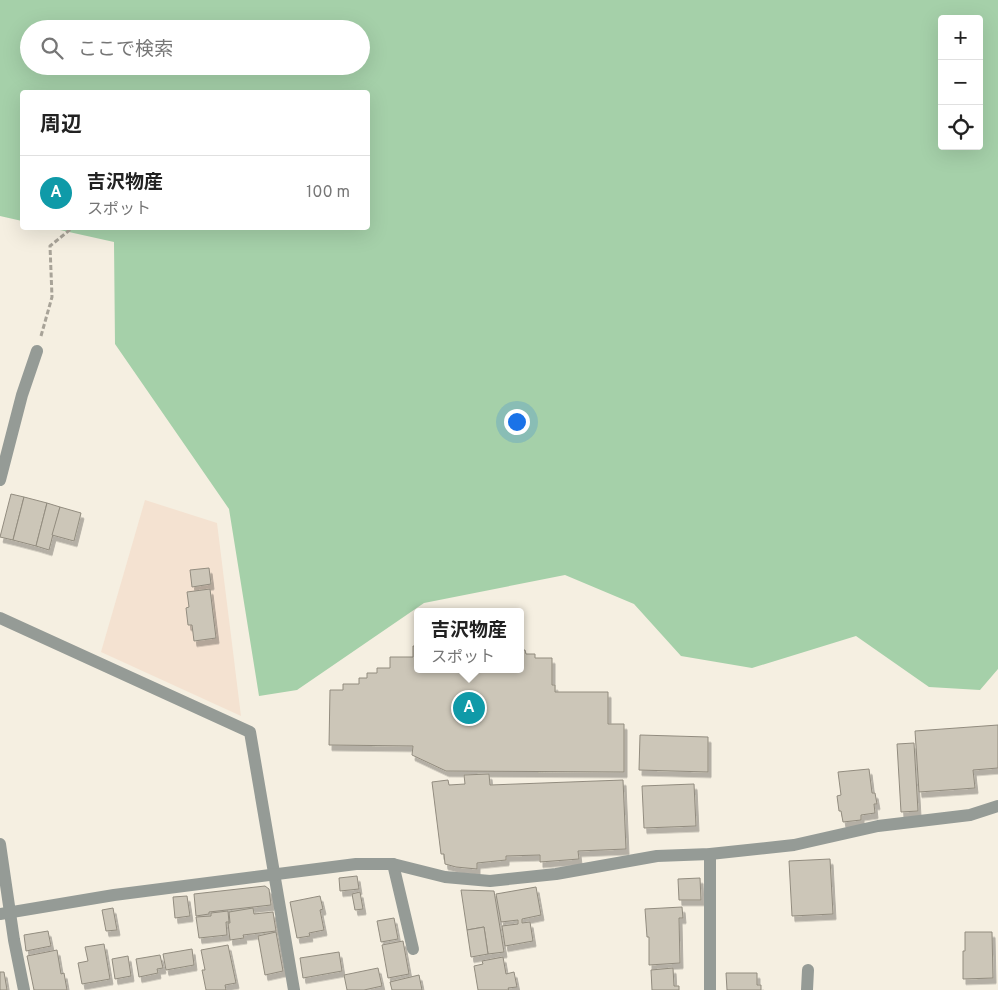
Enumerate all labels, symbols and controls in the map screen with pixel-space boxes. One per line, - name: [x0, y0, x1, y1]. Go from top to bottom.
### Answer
- map controls: [938, 15, 983, 150]
- button: +: [938, 15, 983, 60]
- search box: [20, 20, 370, 75]
- icon: search: [38, 34, 66, 62]
- text: ここで検索: [78, 38, 173, 62]
- button: −: [938, 60, 983, 105]
- button: locate: [938, 105, 983, 150]
- text: 周辺: [40, 112, 82, 139]
- text: 吉沢物産: [87, 171, 163, 195]
- text: A: [50, 183, 62, 203]
- text: 100 m: [306, 183, 350, 203]
- text: スポット: [87, 200, 151, 220]
- your location: [504, 409, 530, 435]
- popup: [414, 608, 524, 673]
- text: 吉沢物産: [431, 619, 507, 643]
- text: スポット: [431, 648, 495, 668]
- pin: A: [453, 689, 485, 727]

